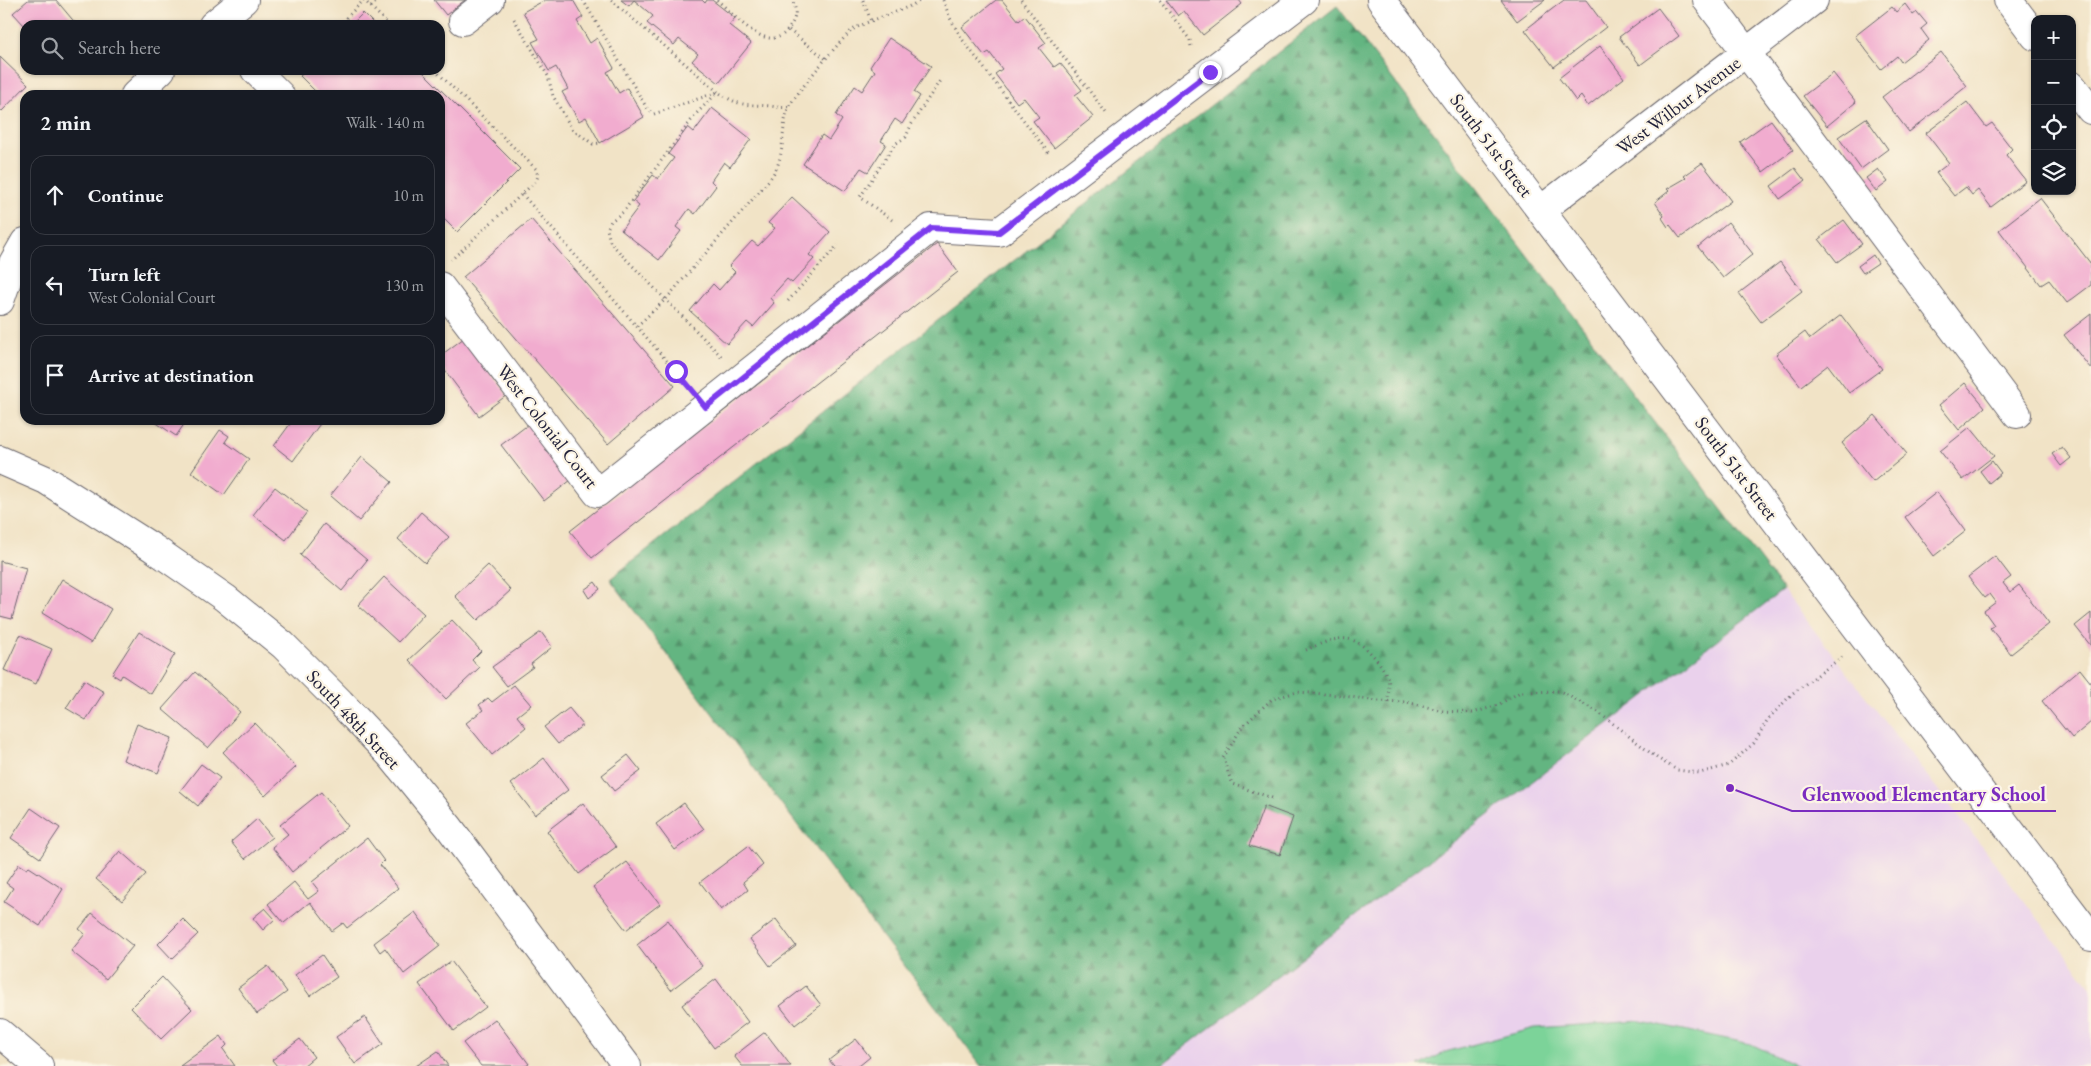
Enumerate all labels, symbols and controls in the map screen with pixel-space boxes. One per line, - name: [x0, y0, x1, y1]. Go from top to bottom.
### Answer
- map controls: [2031, 15, 2076, 195]
- button: +: [2031, 15, 2076, 60]
- search box: [20, 20, 445, 75]
- icon: search: [38, 34, 66, 62]
- text: Search here: [78, 35, 160, 60]
- street label: West Wilbur Avenue: [1611, 50, 1746, 160]
- button: −: [2031, 60, 2076, 105]
- route end: [1199, 61, 1222, 84]
- street label: South 51st Street: [1444, 88, 1539, 202]
- button: locate: [2031, 105, 2076, 150]
- text: 2 min: [40, 109, 91, 136]
- text: Walk · 140 m: [346, 112, 425, 133]
- button: layers: [2031, 150, 2076, 195]
- icon: ahead: [41, 181, 69, 209]
- text: Continue: [88, 183, 163, 208]
- text: 10 m: [393, 185, 424, 206]
- text: Turn left: [88, 262, 160, 287]
- icon: left: [41, 271, 69, 299]
- text: 130 m: [385, 275, 424, 296]
- text: West Colonial Court: [88, 287, 215, 308]
- street label: West Colonial Court: [491, 359, 604, 494]
- route start: [665, 360, 688, 383]
- icon: arrive: [41, 361, 69, 389]
- text: Arrive at destination: [88, 363, 254, 388]
- street label: South 51st Street: [1689, 411, 1784, 525]
- street label: South 48th Street: [301, 664, 406, 774]
- callout: Glenwood Elementary School: [1792, 776, 2056, 811]
- text: Glenwood Elementary School: [1802, 781, 2046, 807]

